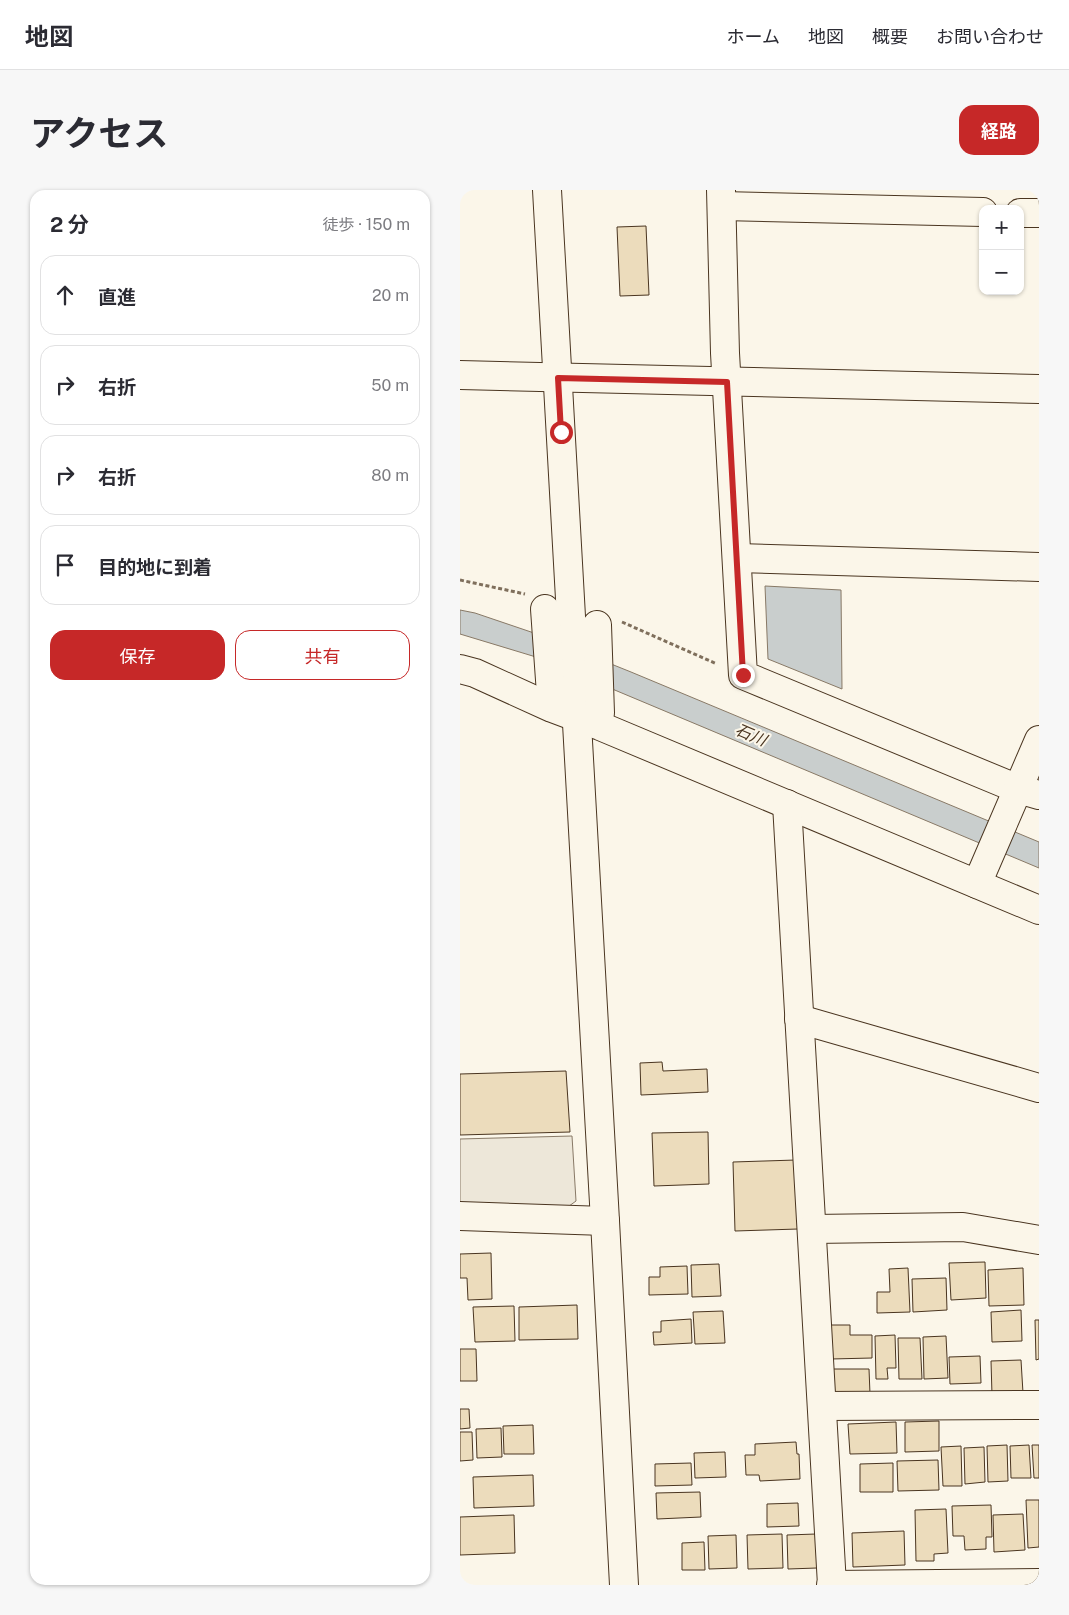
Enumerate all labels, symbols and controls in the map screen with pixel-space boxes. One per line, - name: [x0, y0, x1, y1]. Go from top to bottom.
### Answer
- text: 地図: [25, 22, 73, 50]
- text: ホーム: [727, 26, 780, 47]
- text: 地図: [808, 26, 844, 47]
- text: 概要: [872, 26, 908, 47]
- text: お問い合わせ: [936, 26, 1044, 47]
- button: 経路: [959, 105, 1039, 155]
- text: アクセス: [30, 113, 168, 154]
- map controls: [979, 205, 1024, 295]
- button: +: [979, 205, 1024, 250]
- text: 2 分: [50, 212, 89, 237]
- text: 徒歩 · 150 m: [322, 215, 410, 234]
- button: −: [979, 250, 1024, 295]
- icon: ahead: [51, 281, 79, 309]
- text: 直進: [98, 286, 136, 308]
- text: 20 m: [372, 286, 409, 305]
- icon: right: [51, 371, 79, 399]
- text: 右折: [98, 376, 136, 398]
- text: 50 m: [371, 376, 409, 395]
- route start: [550, 421, 573, 444]
- icon: right: [51, 461, 79, 489]
- text: 右折: [98, 466, 136, 488]
- text: 80 m: [371, 466, 409, 485]
- icon: arrive: [51, 551, 79, 579]
- text: 目的地に到着: [98, 556, 212, 578]
- button: 保存: [50, 630, 225, 680]
- button: 共有: [235, 630, 410, 680]
- route end: [732, 664, 755, 687]
- water label: 石川: [733, 720, 771, 751]

